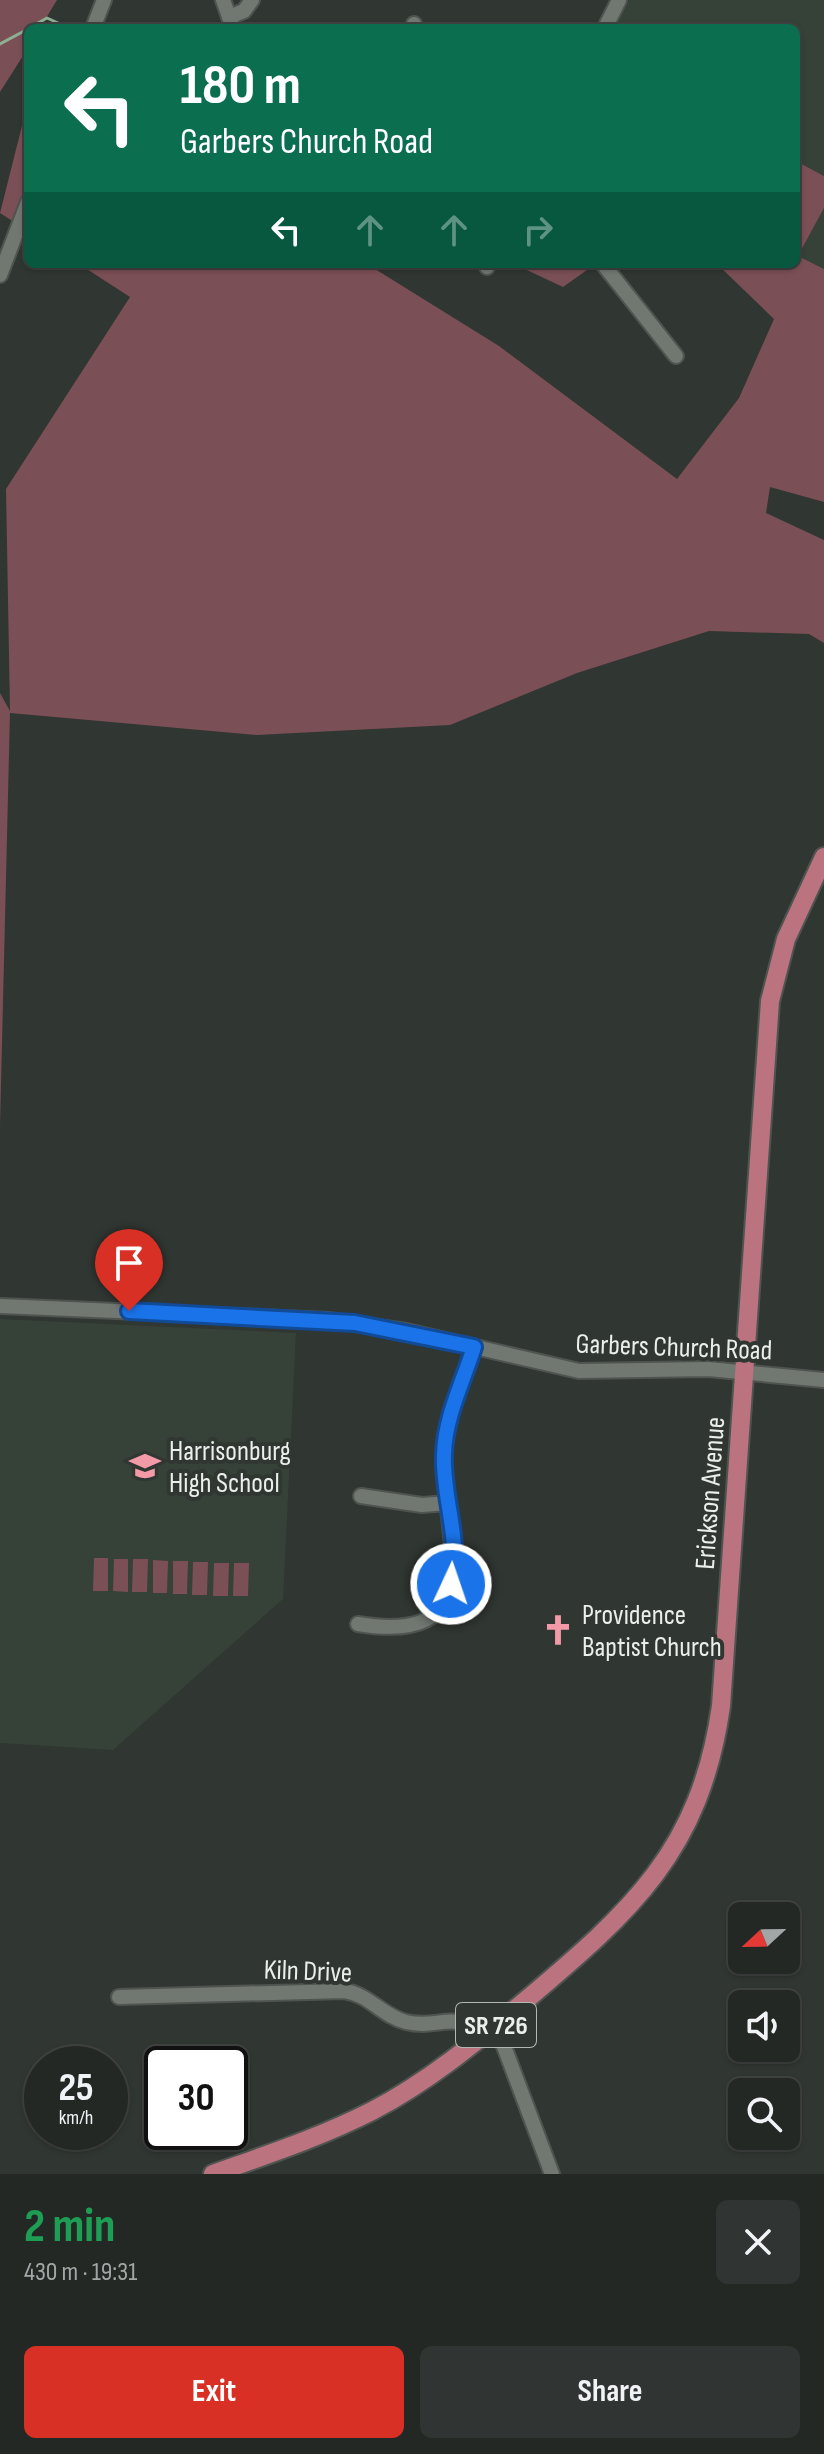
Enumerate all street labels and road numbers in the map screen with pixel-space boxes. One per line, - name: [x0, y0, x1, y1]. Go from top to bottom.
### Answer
- street label: Garbers Church Road: [575, 1328, 773, 1367]
- street label: Erickson Avenue: [689, 1416, 732, 1570]
- street label: Kiln Drive: [263, 1953, 353, 1990]
- road number: SR 726: [456, 2003, 536, 2047]

